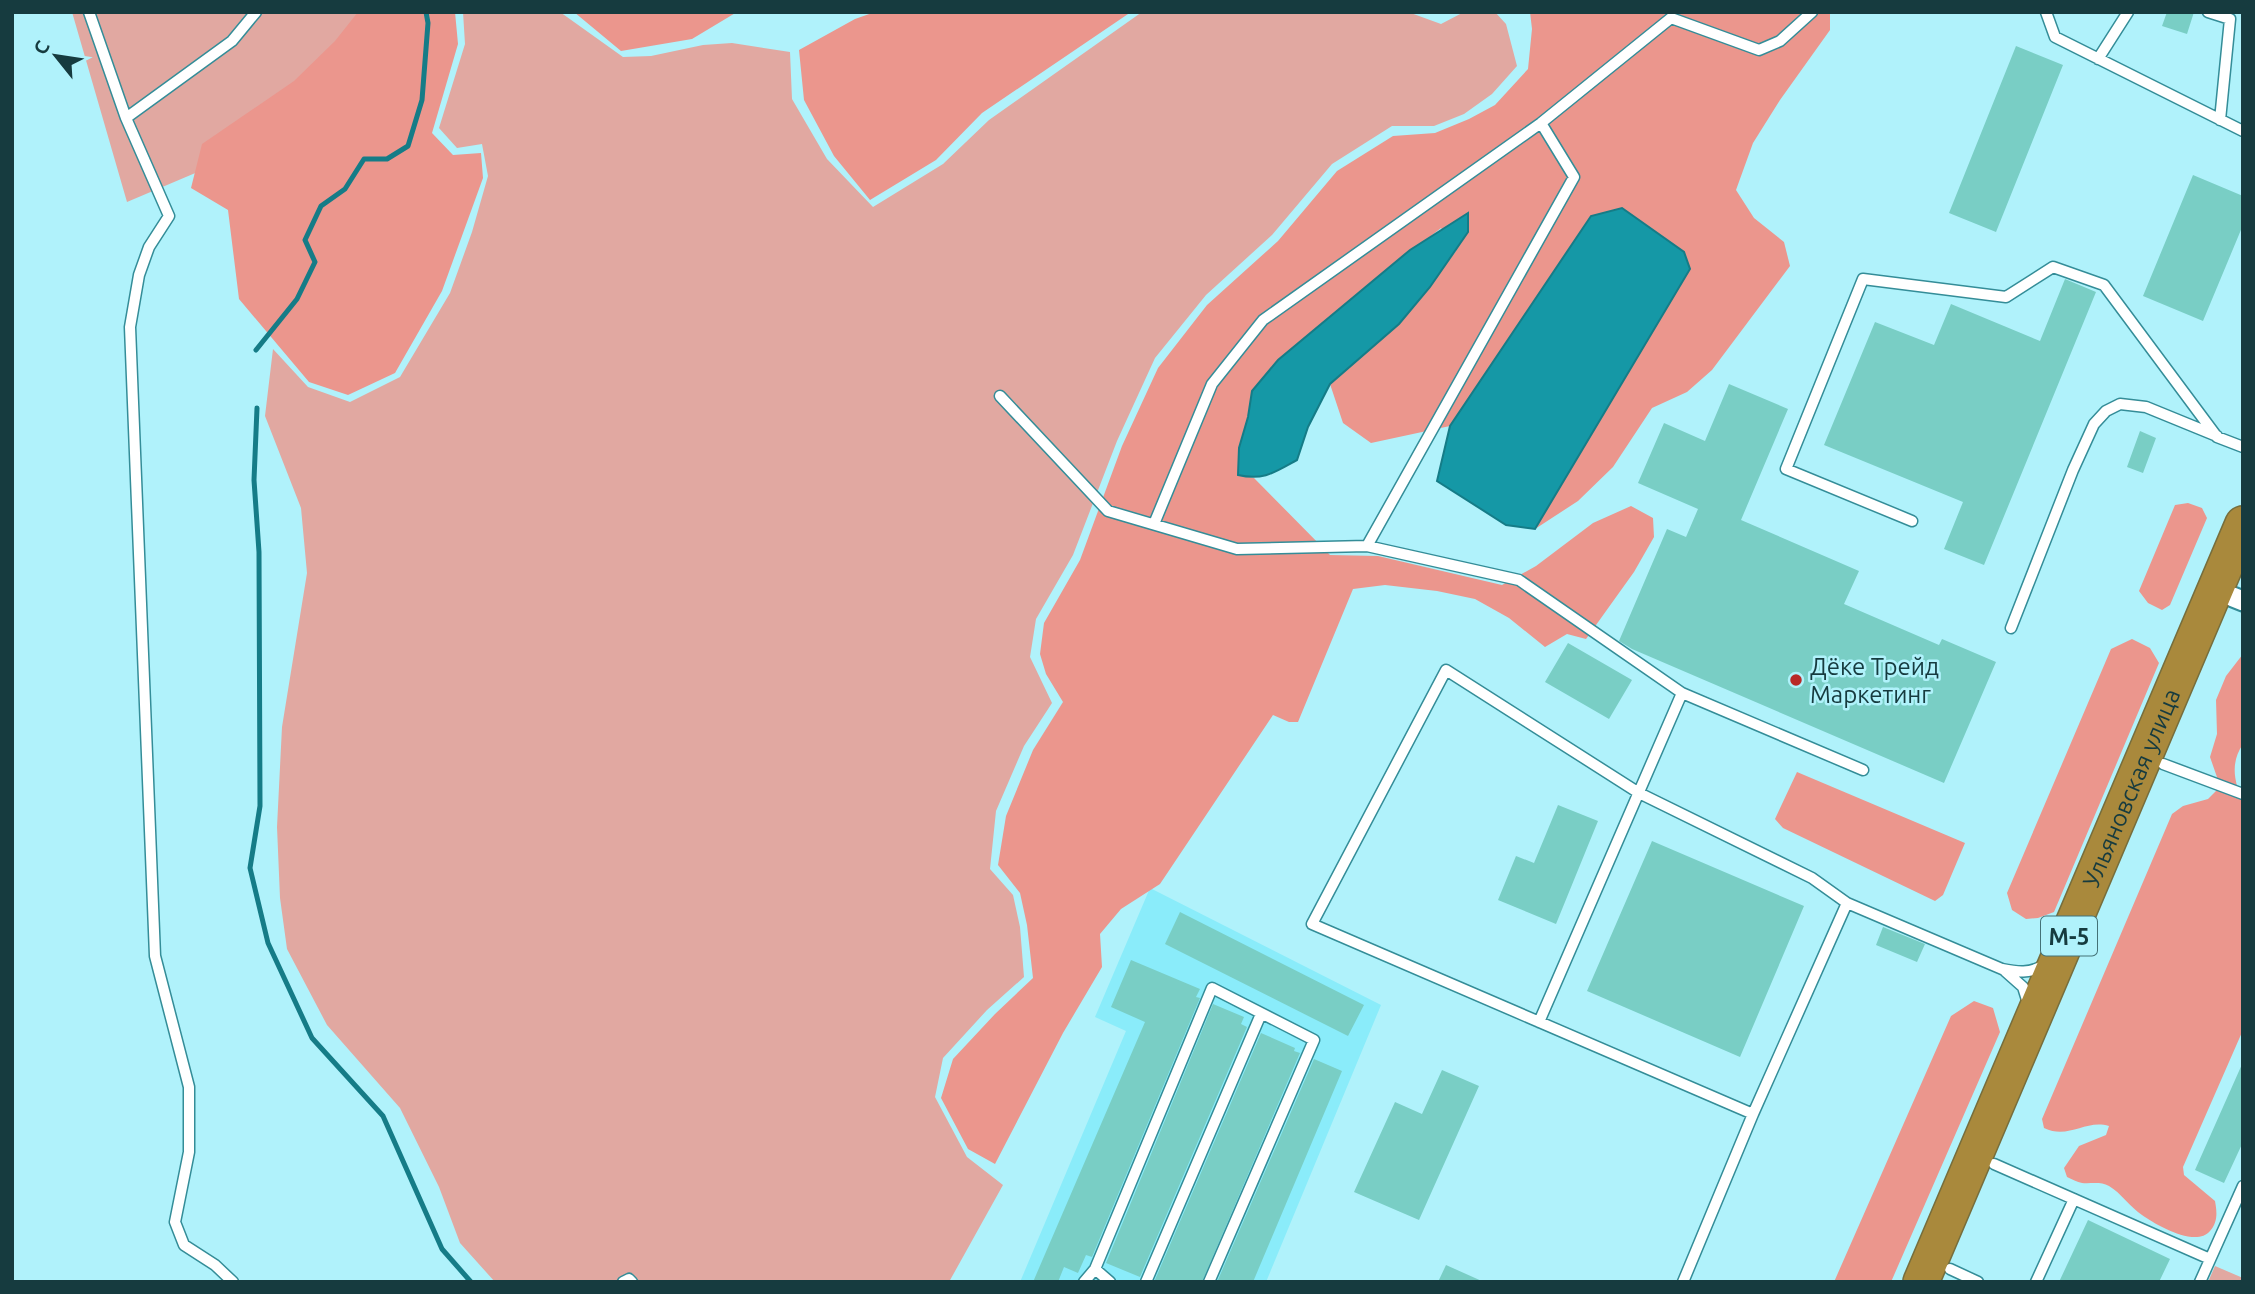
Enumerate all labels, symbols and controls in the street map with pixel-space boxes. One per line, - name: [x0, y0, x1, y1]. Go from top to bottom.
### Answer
- north arrow: [21, 21, 91, 91]
- text: С: [29, 37, 54, 58]
- place label: Дёке Трейд Маркетинг: [1810, 653, 1939, 708]
- marker: Дёке Трейд Маркетинг: [1788, 672, 1804, 688]
- street label: Ульяновская улица: [2077, 684, 2185, 891]
- road number: М-5: [2041, 917, 2097, 956]

